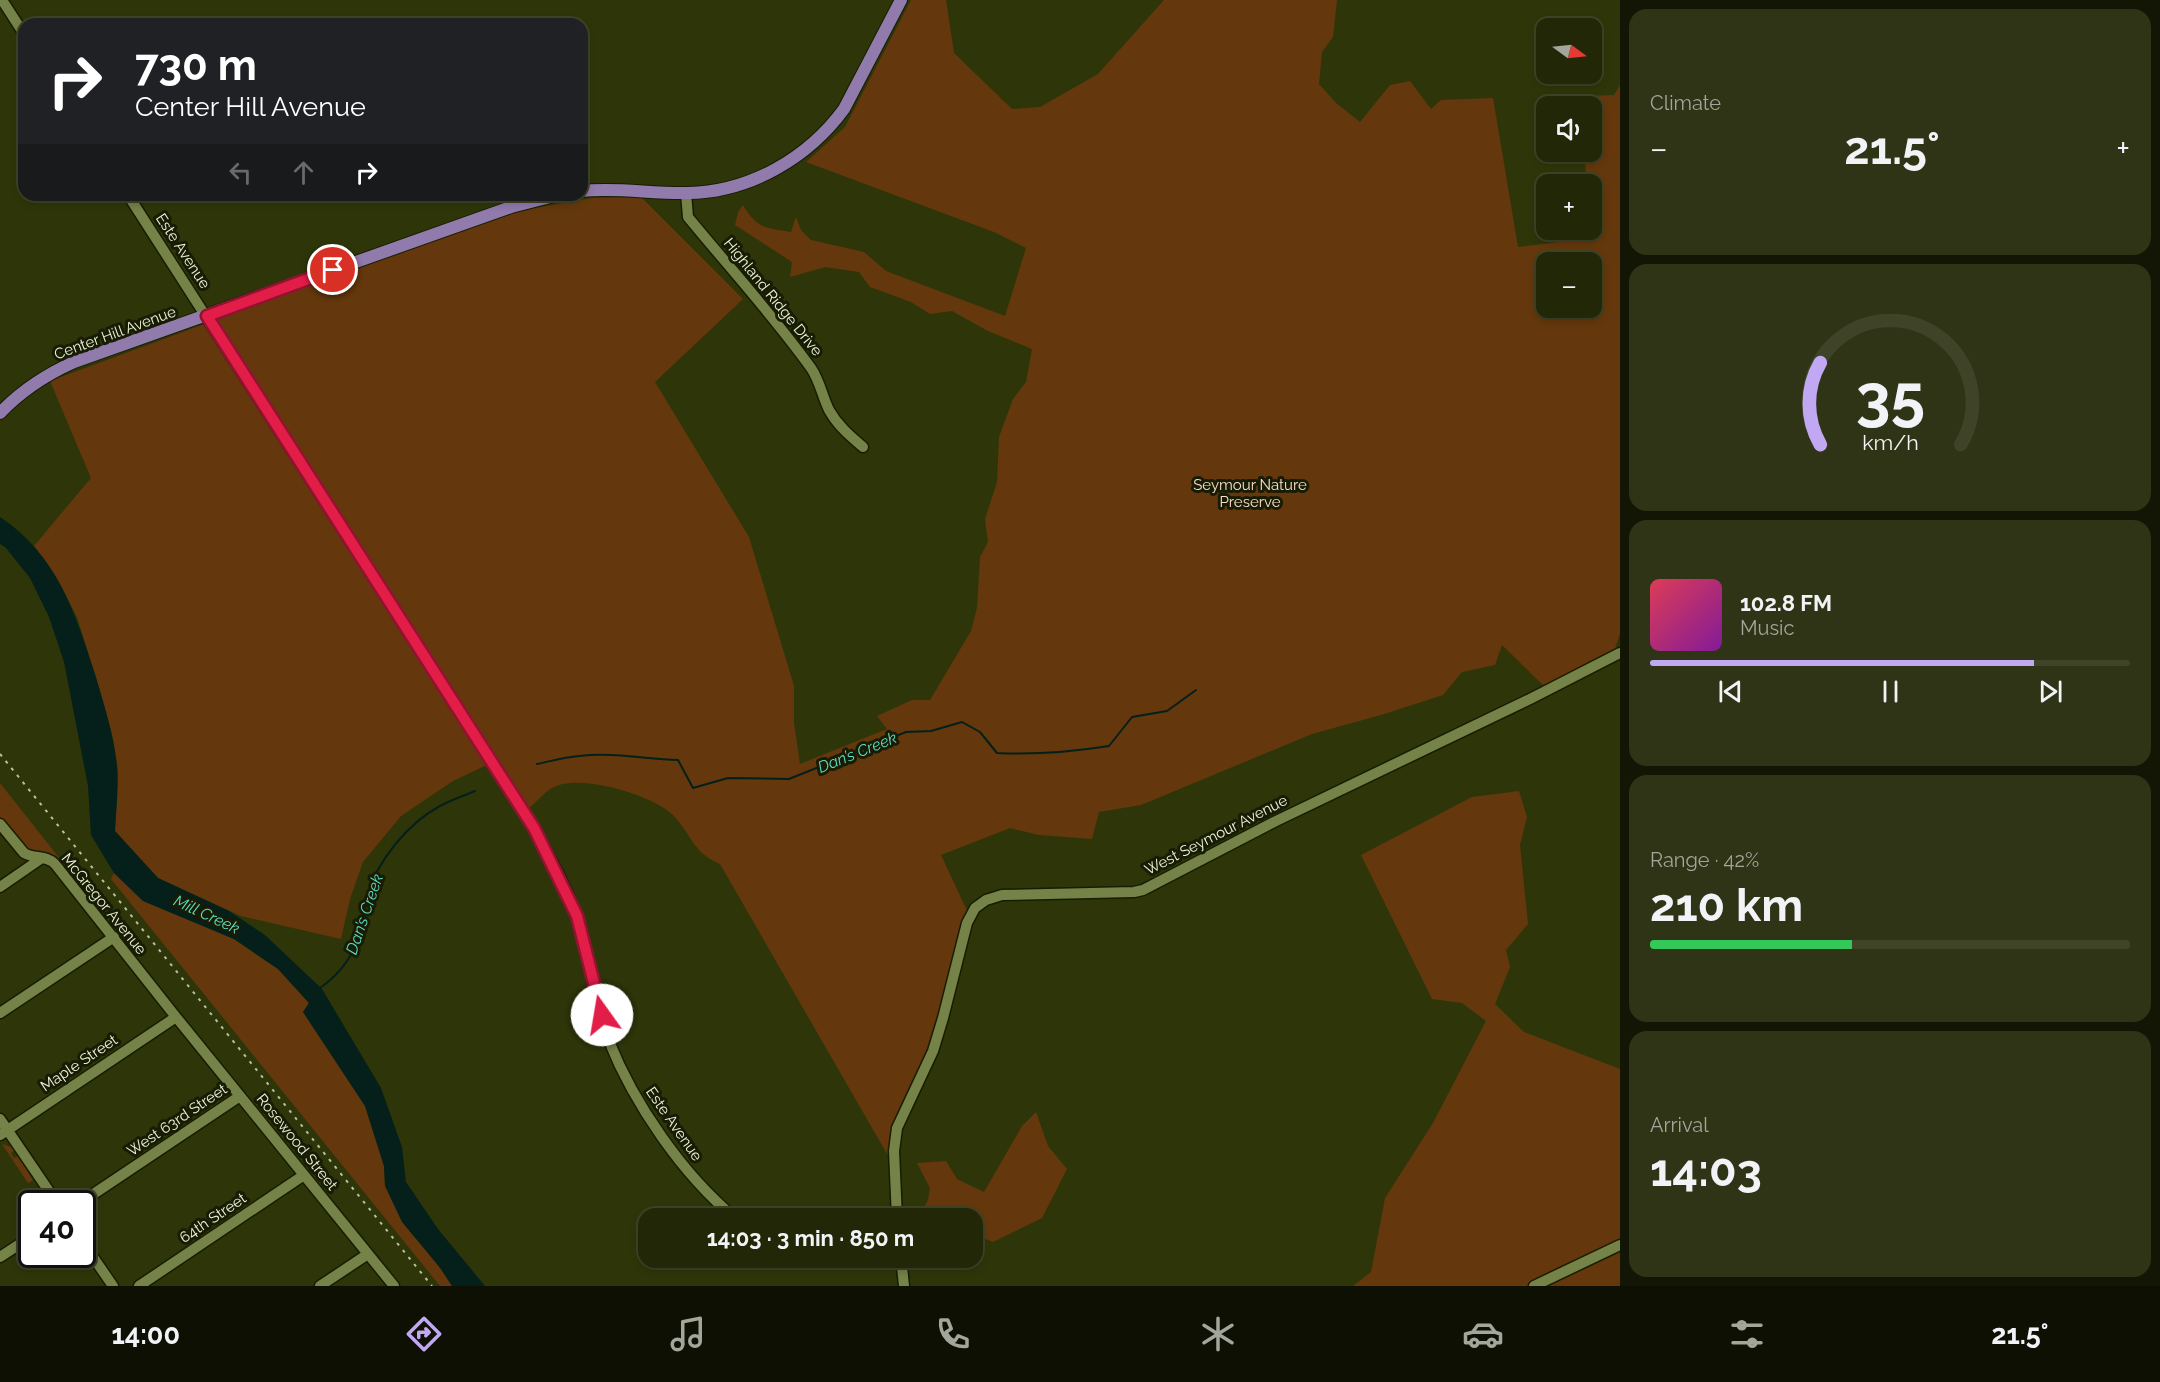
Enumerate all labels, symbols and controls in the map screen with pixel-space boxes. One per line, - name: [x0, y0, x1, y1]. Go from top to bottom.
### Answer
- north arrow: [1536, 18, 1602, 84]
- map controls: [1536, 18, 1602, 318]
- text: 730 m: [135, 41, 257, 90]
- icon: right: [36, 42, 114, 120]
- text: Center Hill Avenue: [135, 91, 366, 122]
- text: Climate: [1650, 91, 1721, 115]
- button: sound: [1536, 96, 1602, 162]
- text: 21.5°: [1844, 122, 1940, 175]
- text: −: [1650, 129, 1668, 168]
- text: +: [2116, 129, 2130, 168]
- icon: left: [224, 156, 257, 189]
- icon: ahead: [287, 156, 320, 189]
- icon: right: [350, 156, 383, 189]
- button: +: [1536, 174, 1602, 240]
- street label: Este Avenue: [152, 210, 214, 292]
- street label: Highland Ridge Drive: [720, 234, 826, 360]
- pin: [307, 244, 358, 295]
- button: −: [1536, 252, 1602, 318]
- icon: arrive: [316, 253, 349, 286]
- street label: Center Hill Avenue: [52, 303, 179, 363]
- text: 35: [1855, 360, 1925, 434]
- text: km/h: [1862, 430, 1918, 455]
- park label: Seymour Nature Preserve: [1193, 476, 1307, 511]
- text: 102.8 FM: [1740, 590, 1832, 616]
- text: Music: [1740, 616, 1794, 640]
- icon: previous: [1714, 675, 1747, 708]
- icon: pause: [1874, 675, 1907, 708]
- icon: next: [2034, 675, 2067, 708]
- water label: Dan’s Creek: [815, 728, 900, 777]
- street label: West Seymour Avenue: [1142, 791, 1291, 879]
- text: Range · 42%: [1650, 848, 1759, 872]
- street label: McGregor Avenue: [58, 850, 150, 958]
- water label: Dan’s Creek: [342, 871, 387, 957]
- text: 210 km: [1650, 879, 1803, 932]
- water label: Mill Creek: [171, 891, 243, 938]
- position arrow: [570, 983, 634, 1047]
- street label: Maple Street: [37, 1031, 121, 1095]
- street label: West 63rd Street: [124, 1080, 230, 1160]
- street label: Este Avenue: [642, 1084, 706, 1165]
- street label: Rosewood Street: [253, 1090, 341, 1194]
- text: Arrival: [1650, 1113, 1709, 1137]
- text: 14:03: [1650, 1144, 1762, 1197]
- street label: 64th Street: [176, 1189, 250, 1247]
- speed limit sign: 40: [18, 1190, 96, 1268]
- text: 14:03 · 3 min · 850 m: [707, 1225, 914, 1251]
- icon: directions: [403, 1313, 445, 1355]
- icon: music: [667, 1313, 709, 1355]
- icon: phone: [932, 1313, 974, 1355]
- icon: climate: [1197, 1313, 1239, 1355]
- icon: car: [1462, 1313, 1504, 1355]
- icon: filters: [1726, 1313, 1768, 1355]
- text: 14:00: [111, 1319, 180, 1350]
- text: 21.5°: [1991, 1319, 2049, 1350]

